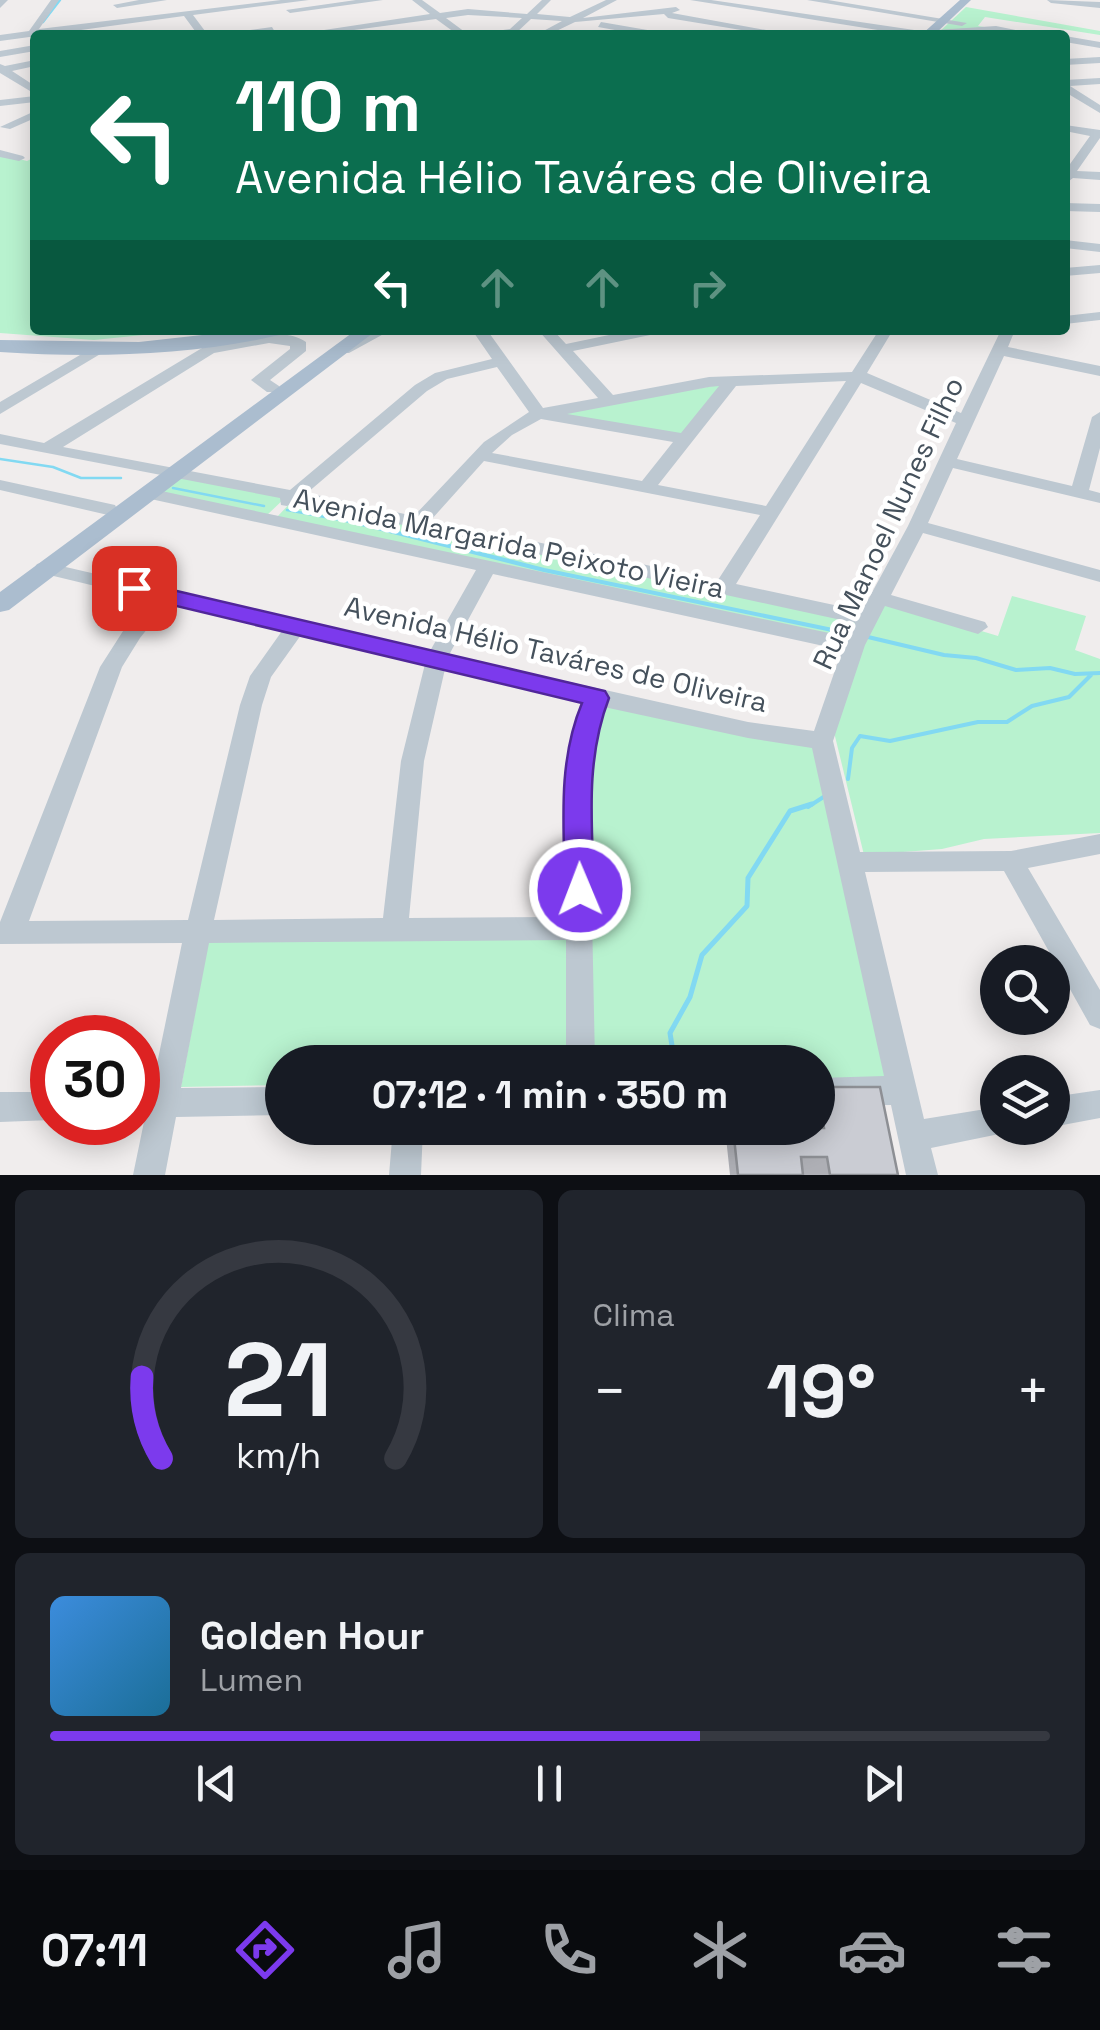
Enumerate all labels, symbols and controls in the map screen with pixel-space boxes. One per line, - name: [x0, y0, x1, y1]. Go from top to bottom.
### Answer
- text: 110 m: [235, 62, 421, 151]
- icon: left: [70, 70, 200, 200]
- text: Avenida Hélio Taváres de Oliveira: [235, 149, 931, 206]
- icon: left: [365, 260, 420, 315]
- icon: ahead: [470, 260, 525, 315]
- icon: ahead: [575, 260, 630, 315]
- icon: right: [680, 260, 735, 315]
- street label: Rua Manoel Nunes Filho: [804, 371, 972, 675]
- street label: Avenida Margarida Peixoto Vieira: [290, 480, 728, 606]
- pin: [92, 546, 177, 631]
- icon: arrive: [107, 561, 162, 616]
- street label: Avenida Hélio Taváres de Oliveira: [341, 588, 771, 720]
- position arrow: [528, 838, 632, 942]
- map controls: [980, 945, 1070, 1145]
- button: search: [980, 945, 1070, 1035]
- speed limit sign: 30: [30, 1015, 160, 1145]
- button: layers: [980, 1055, 1070, 1145]
- text: 07:12 · 1 min · 350 m: [372, 1071, 728, 1119]
- text: Clima: [593, 1295, 675, 1335]
- text: 21: [224, 1314, 333, 1446]
- text: 19°: [766, 1343, 876, 1439]
- text: −: [593, 1356, 627, 1426]
- text: +: [1016, 1356, 1050, 1426]
- text: km/h: [236, 1433, 321, 1478]
- text: Golden Hour: [200, 1612, 424, 1660]
- text: Lumen: [200, 1660, 303, 1700]
- icon: previous: [189, 1756, 244, 1811]
- icon: pause: [522, 1756, 577, 1811]
- icon: next: [856, 1756, 911, 1811]
- icon: directions: [230, 1915, 300, 1985]
- icon: music: [382, 1915, 452, 1985]
- icon: phone: [534, 1915, 604, 1985]
- icon: climate: [685, 1915, 755, 1985]
- icon: car: [837, 1915, 907, 1985]
- icon: filters: [989, 1915, 1059, 1985]
- text: 07:11: [41, 1922, 148, 1979]

